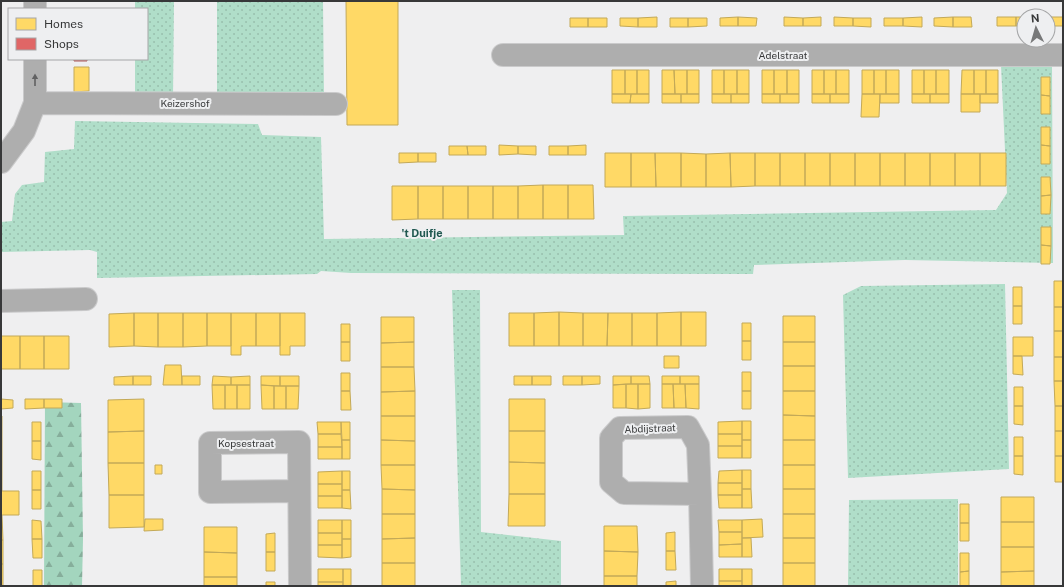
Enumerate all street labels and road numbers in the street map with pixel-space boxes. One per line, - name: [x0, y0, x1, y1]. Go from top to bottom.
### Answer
- street label: Adelstraat: [759, 49, 807, 61]
- street label: Keizershof: [160, 97, 210, 109]
- street label: Abdijstraat: [624, 421, 676, 435]
- street label: Kopsestraat: [218, 437, 274, 449]

